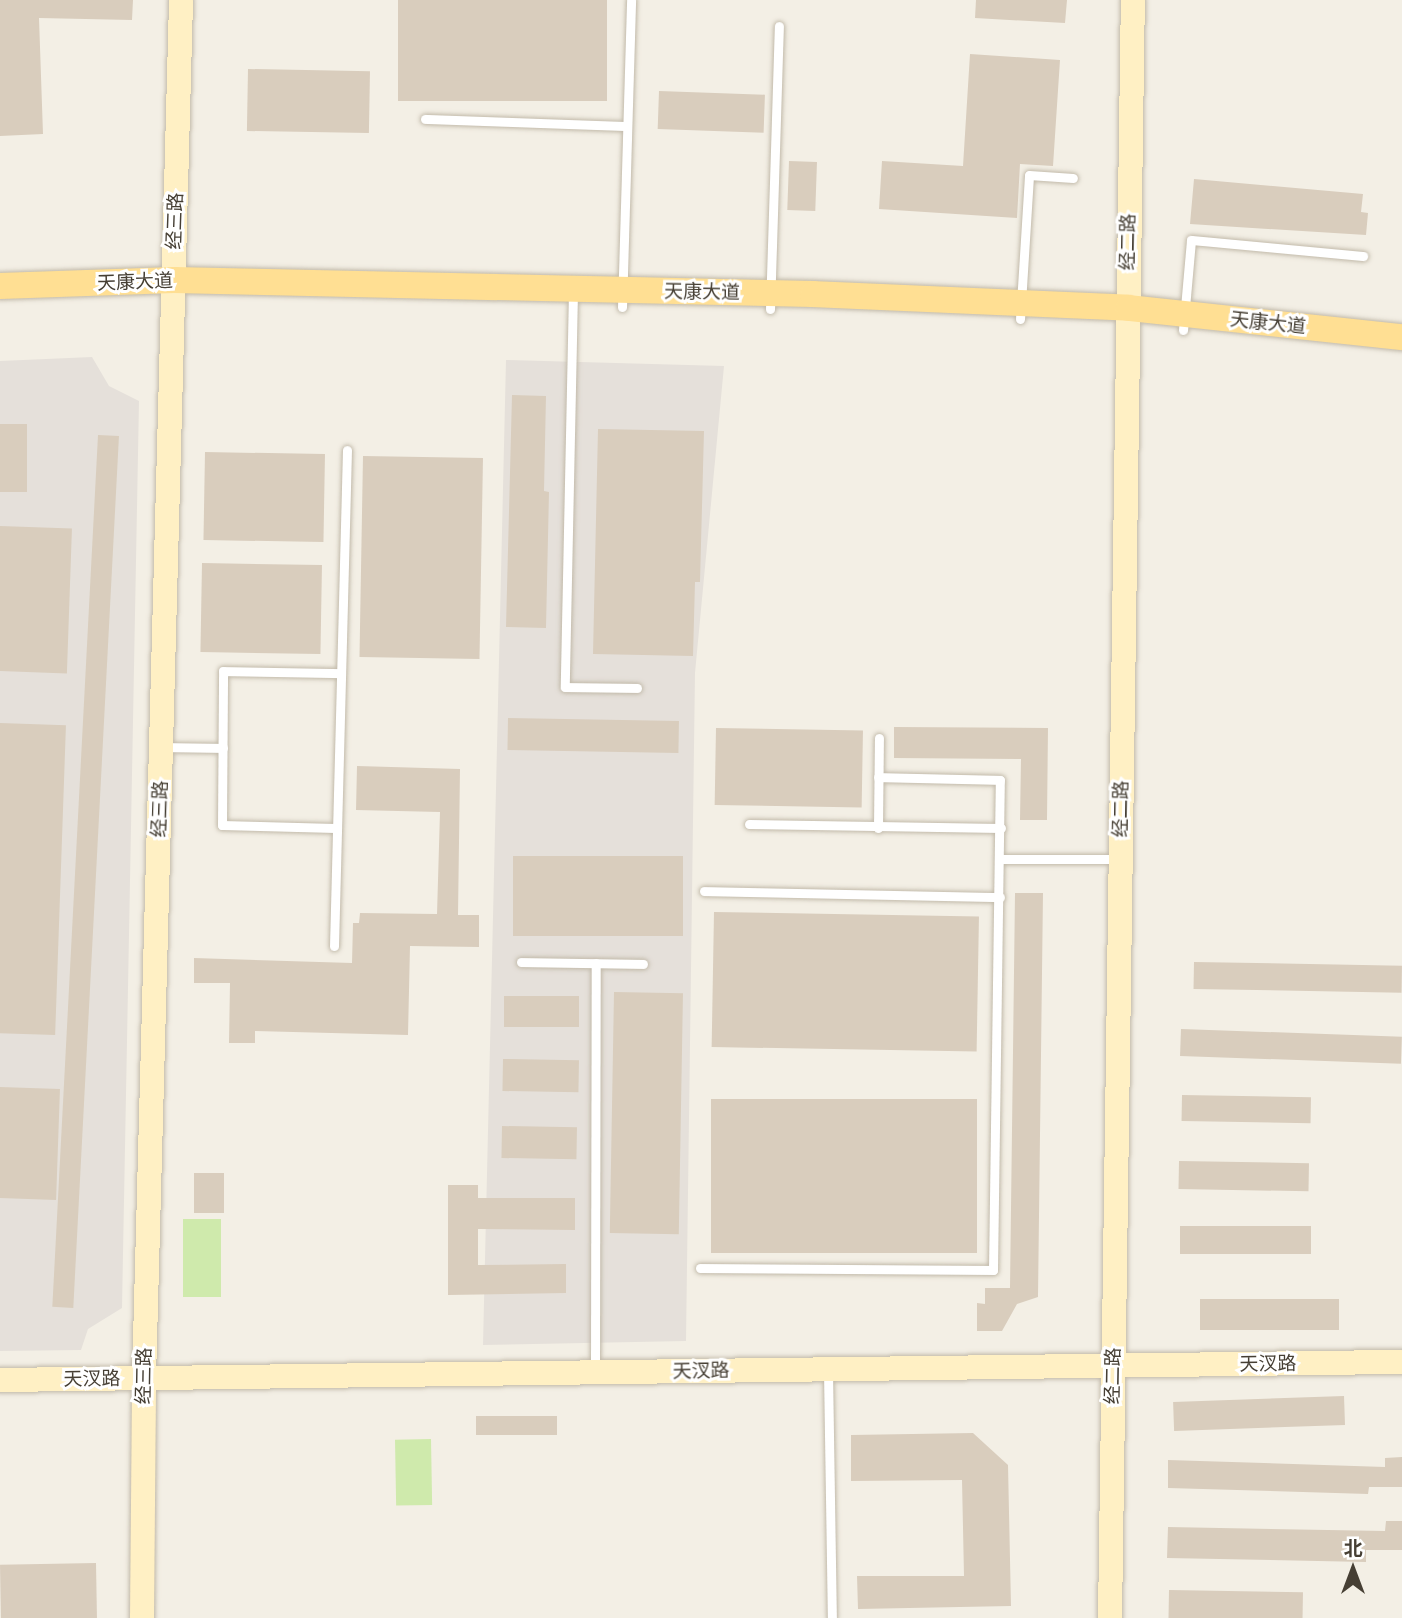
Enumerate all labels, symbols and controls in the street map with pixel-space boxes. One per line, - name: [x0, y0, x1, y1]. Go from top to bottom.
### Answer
- street label: 经三路: [163, 192, 187, 250]
- street label: 经二路: [1116, 213, 1140, 271]
- street label: 天康大道: [97, 269, 173, 295]
- street label: 天康大道: [664, 280, 740, 304]
- street label: 天康大道: [1229, 308, 1307, 338]
- street label: 经三路: [148, 780, 172, 838]
- street label: 经二路: [1109, 780, 1133, 838]
- street label: 经三路: [132, 1347, 156, 1405]
- street label: 经二路: [1101, 1347, 1125, 1405]
- street label: 天汊路: [1239, 1352, 1297, 1376]
- street label: 天汊路: [672, 1359, 730, 1383]
- street label: 天汊路: [63, 1367, 121, 1391]
- north arrow: [1318, 1534, 1388, 1604]
- text: 北: [1343, 1536, 1363, 1560]

